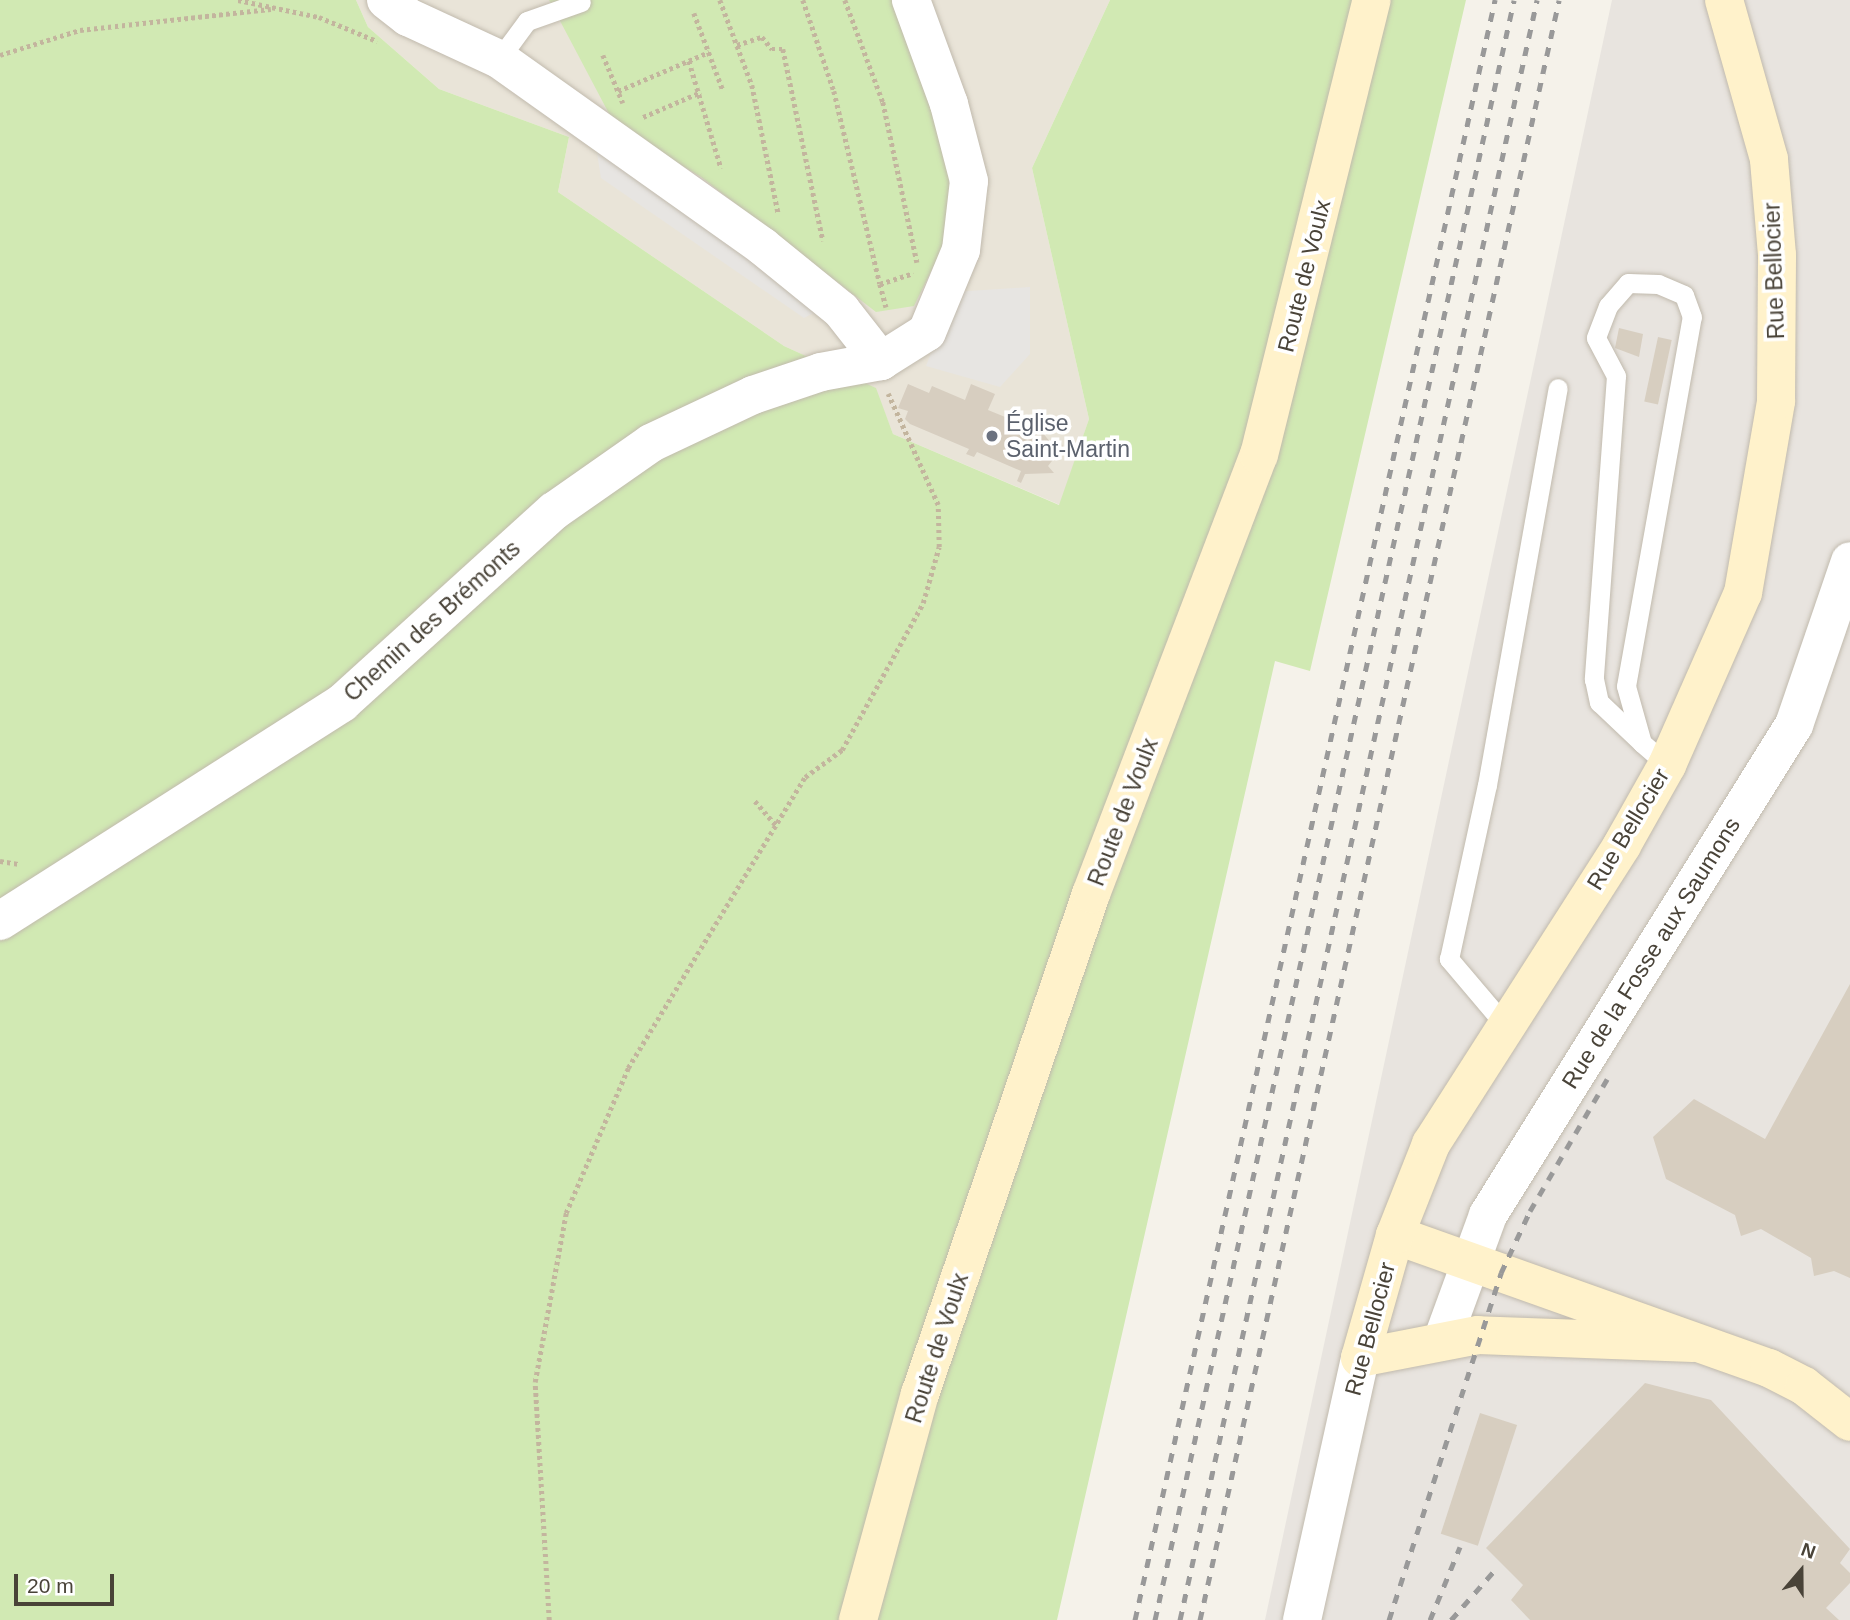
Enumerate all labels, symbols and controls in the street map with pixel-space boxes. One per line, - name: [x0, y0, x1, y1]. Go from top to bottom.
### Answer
- street label: Route de Voulx: [1272, 197, 1336, 355]
- street label: Rue Bellocier: [1758, 202, 1790, 340]
- place label: Église Saint-Martin: [1006, 409, 1130, 463]
- marker: Église Saint-Martin: [984, 428, 1000, 444]
- street label: Chemin des Brémonts: [338, 535, 526, 707]
- street label: Route de Voulx: [1082, 734, 1164, 890]
- street label: Rue Bellocier: [1581, 763, 1675, 895]
- street label: Rue de la Fosse aux Saumons: [1556, 812, 1746, 1094]
- street label: Rue Bellocier: [1339, 1259, 1401, 1399]
- street label: Route de Voulx: [900, 1270, 974, 1426]
- north arrow: [1766, 1536, 1836, 1606]
- text: N: [1798, 1539, 1818, 1563]
- scale bar: [18, 1560, 117, 1604]
- text: 20 m: [27, 1574, 74, 1597]

